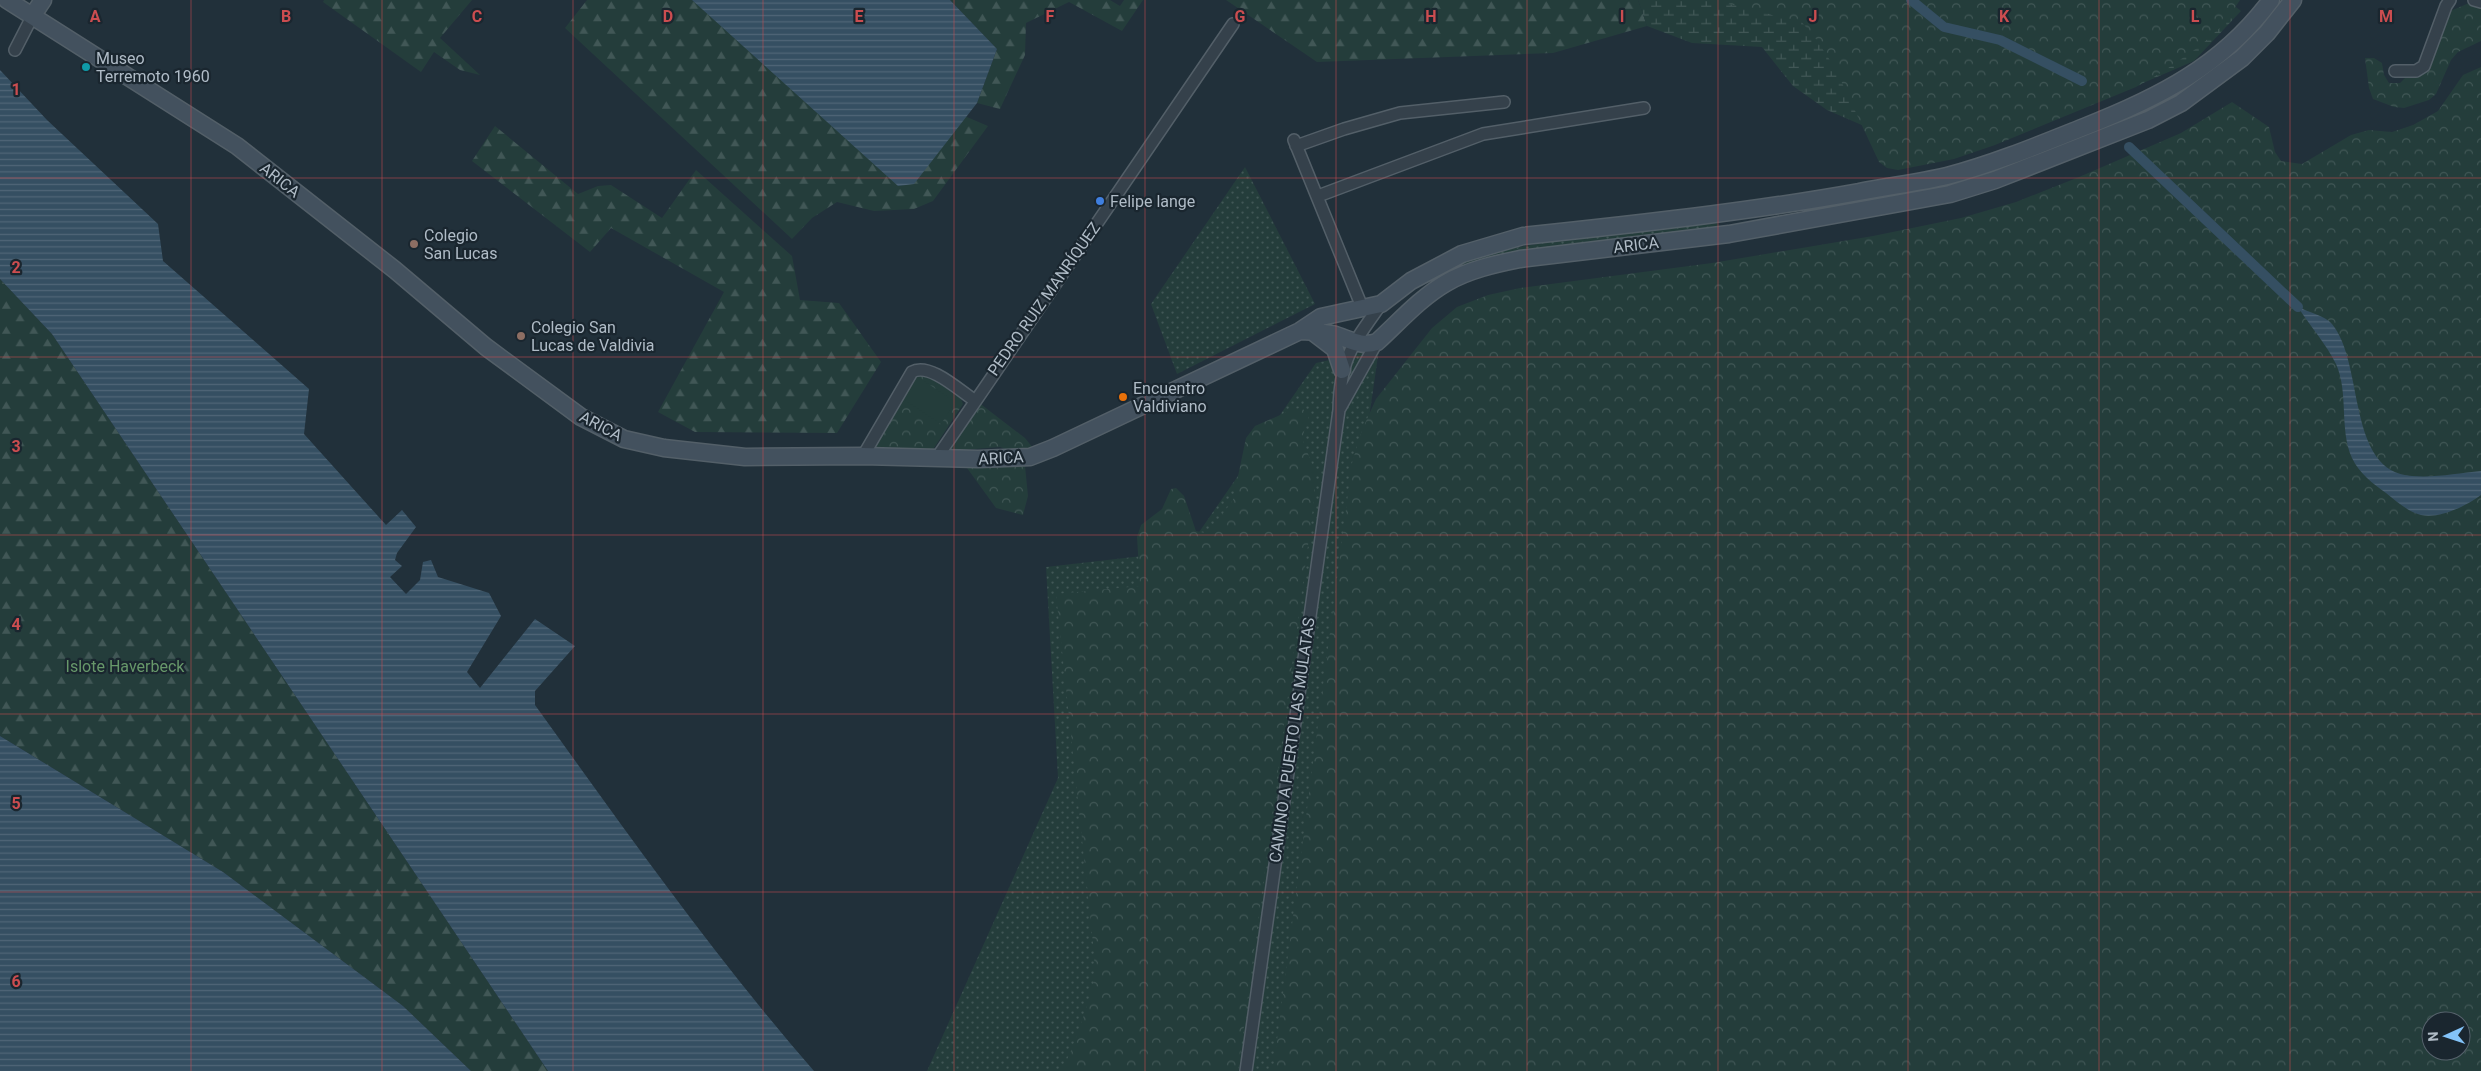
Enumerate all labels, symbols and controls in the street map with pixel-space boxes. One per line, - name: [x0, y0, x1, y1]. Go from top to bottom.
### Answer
- text: A: [90, 7, 101, 26]
- text: B: [281, 7, 291, 26]
- text: C: [472, 7, 482, 26]
- text: D: [663, 7, 673, 26]
- text: E: [855, 7, 864, 26]
- text: F: [1046, 7, 1055, 26]
- text: G: [1235, 7, 1246, 26]
- text: H: [1425, 7, 1437, 26]
- text: I: [1620, 7, 1624, 26]
- text: J: [1809, 7, 1817, 26]
- text: K: [1999, 7, 2010, 26]
- text: L: [2191, 7, 2200, 26]
- text: M: [2379, 7, 2393, 26]
- place label: Museo Terremoto 1960: [96, 49, 210, 86]
- marker: Museo Terremoto 1960: [80, 61, 92, 73]
- text: 1: [11, 80, 21, 99]
- street label: ARICA: [256, 159, 304, 202]
- place label: Felipe lange: [1110, 192, 1195, 211]
- marker: Felipe lange: [1094, 195, 1106, 207]
- street label: PEDRO RUIZ MANRÍQUEZ: [984, 219, 1104, 379]
- place label: Colegio San Lucas: [424, 226, 497, 263]
- street label: ARICA: [1612, 233, 1660, 257]
- marker: Colegio San Lucas: [408, 238, 420, 250]
- text: 2: [11, 258, 21, 277]
- place label: Colegio San Lucas de Valdivia: [531, 318, 655, 355]
- marker: Colegio San Lucas de Valdivia: [515, 330, 527, 342]
- place label: Encuentro Valdiviano: [1133, 379, 1207, 416]
- marker: Encuentro Valdiviano: [1117, 391, 1129, 403]
- street label: ARICA: [576, 407, 626, 445]
- text: 3: [11, 437, 21, 456]
- street label: ARICA: [978, 447, 1025, 469]
- text: 4: [11, 615, 21, 634]
- street label: CAMINO A PUERTO LAS MULATAS: [1265, 616, 1319, 864]
- park label: Islote Haverbeck: [66, 657, 185, 676]
- text: 5: [11, 794, 21, 813]
- text: 6: [11, 972, 21, 991]
- north arrow: [2421, 1011, 2471, 1061]
- text: N: [2425, 1031, 2441, 1042]

